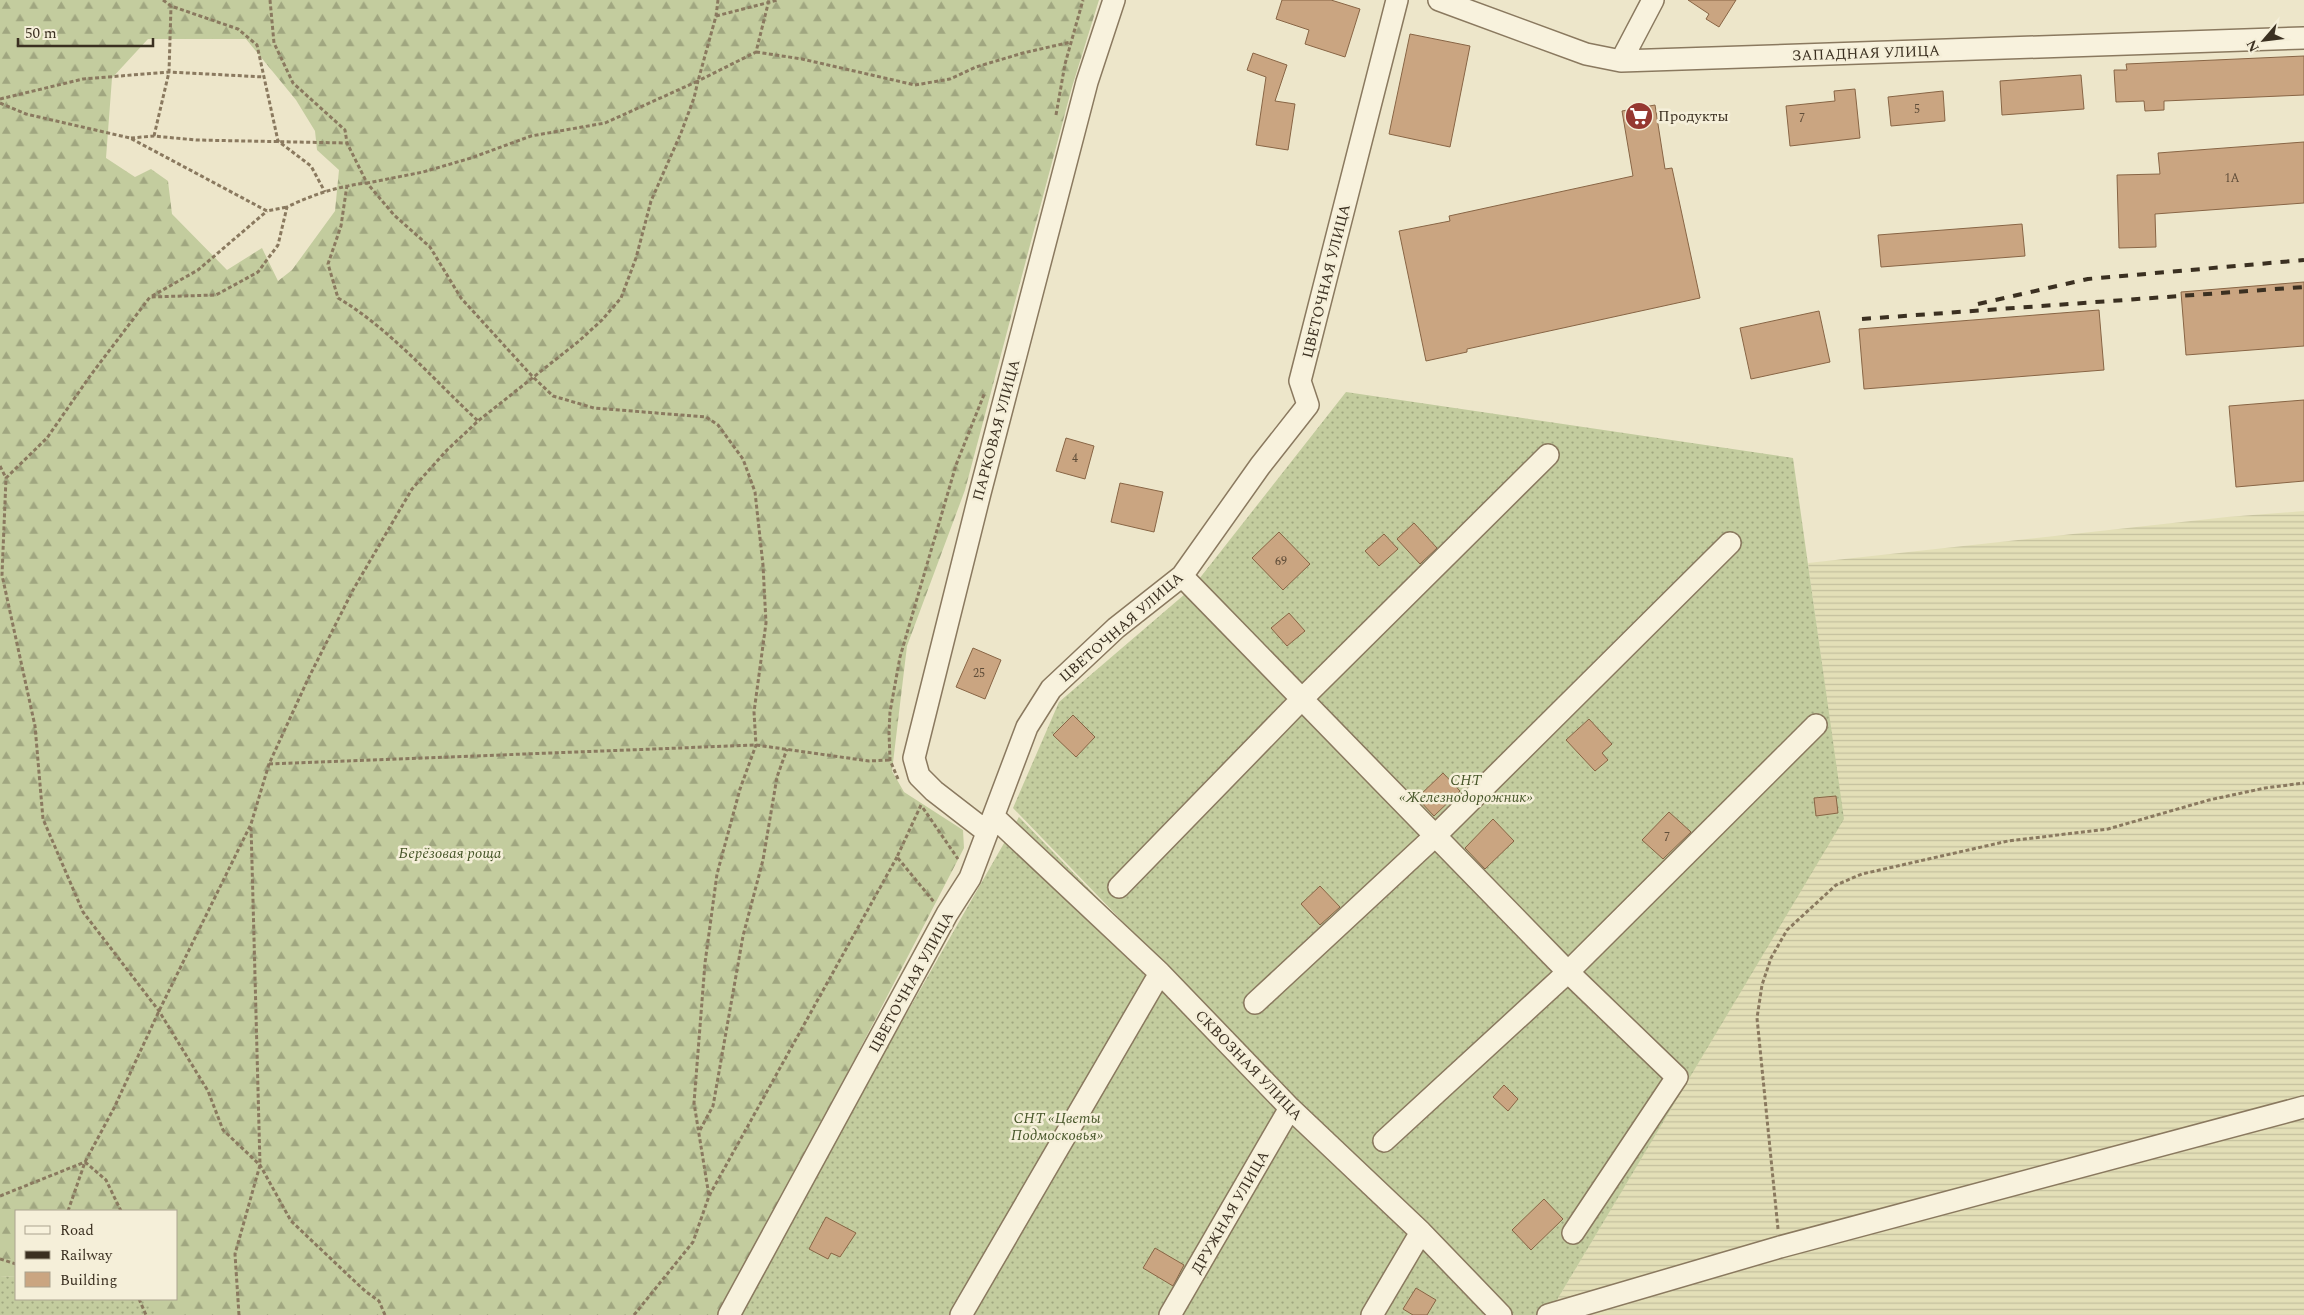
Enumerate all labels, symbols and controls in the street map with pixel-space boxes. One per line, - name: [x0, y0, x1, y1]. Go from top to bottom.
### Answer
- scale bar: [18, 15, 152, 47]
- north arrow: [2239, 15, 2289, 65]
- text: 50 m: [25, 22, 57, 45]
- text: N: [2241, 36, 2265, 56]
- street label: ЗАПАДНАЯ УЛИЦА: [1792, 39, 1940, 68]
- house number: 5: [1914, 100, 1920, 119]
- supermarket icon: Продукты: [1624, 101, 1654, 131]
- place label: Продукты: [1658, 105, 1728, 128]
- house number: 7: [1799, 109, 1805, 128]
- house number: 1А: [2224, 169, 2240, 188]
- street label: ЦВЕТОЧНАЯ УЛИЦА: [1296, 202, 1357, 361]
- street label: ПАРКОВАЯ УЛИЦА: [966, 357, 1026, 504]
- house number: 4: [1072, 449, 1078, 468]
- house number: 69: [1275, 552, 1287, 571]
- street label: ЦВЕТОЧНАЯ УЛИЦА: [1054, 567, 1189, 688]
- house number: 25: [973, 664, 985, 683]
- park label: СНТ «Железнодорожник»: [1399, 769, 1533, 809]
- house number: 7: [1664, 828, 1670, 847]
- park label: Берёзовая роща: [399, 842, 502, 865]
- street label: ЦВЕТОЧНАЯ УЛИЦА: [863, 907, 960, 1057]
- street label: СКВОЗНАЯ УЛИЦА: [1189, 1005, 1308, 1126]
- park label: СНТ «Цветы Подмосковья»: [1011, 1107, 1104, 1147]
- street label: ДРУЖНАЯ УЛИЦА: [1186, 1146, 1275, 1278]
- legend: [15, 1210, 178, 1300]
- text: Road: [60, 1219, 94, 1242]
- text: Railway: [60, 1244, 113, 1267]
- text: Building: [60, 1269, 117, 1292]

